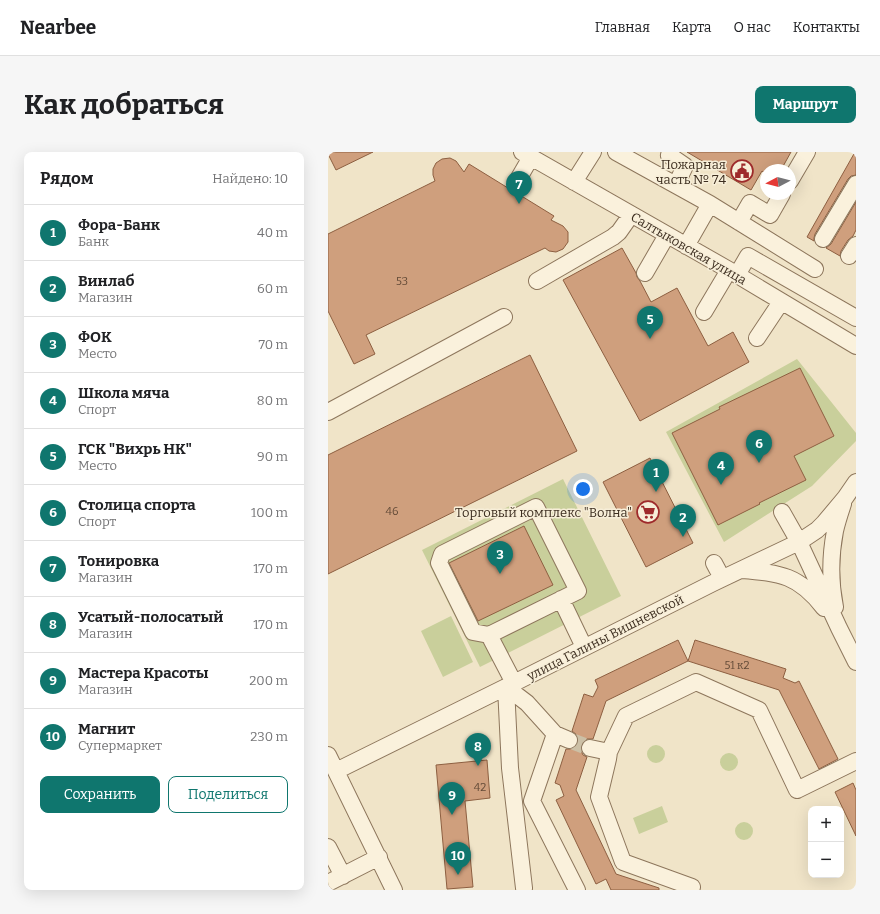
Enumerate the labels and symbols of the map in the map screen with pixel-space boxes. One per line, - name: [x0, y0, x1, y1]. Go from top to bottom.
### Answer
- place label: Пожарная часть № 74: [655, 157, 726, 187]
- public building icon: Пожарная часть № 74: [729, 158, 755, 184]
- north arrow: [760, 164, 796, 200]
- pin: 7: [506, 171, 532, 204]
- street label: Салтыковская улица: [628, 209, 749, 288]
- house number: 53: [396, 275, 408, 288]
- pin: 5: [637, 306, 663, 339]
- pin: 6: [746, 430, 772, 463]
- pin: 4: [708, 452, 734, 485]
- pin: 1: [643, 459, 669, 492]
- your location: [573, 479, 593, 499]
- supermarket icon: Торговый комплекс "Волна": [635, 499, 661, 525]
- pin: 2: [670, 504, 696, 537]
- house number: 46: [386, 505, 398, 518]
- place label: Торговый комплекс "Волна": [455, 505, 632, 520]
- pin: 3: [487, 541, 513, 574]
- street label: улица Галины Вишневской: [524, 591, 686, 684]
- house number: 51 к2: [725, 659, 749, 672]
- pin: 8: [465, 733, 491, 766]
- house number: 42: [474, 781, 486, 794]
- pin: 9: [439, 782, 465, 815]
- pin: 10: [445, 842, 471, 875]

